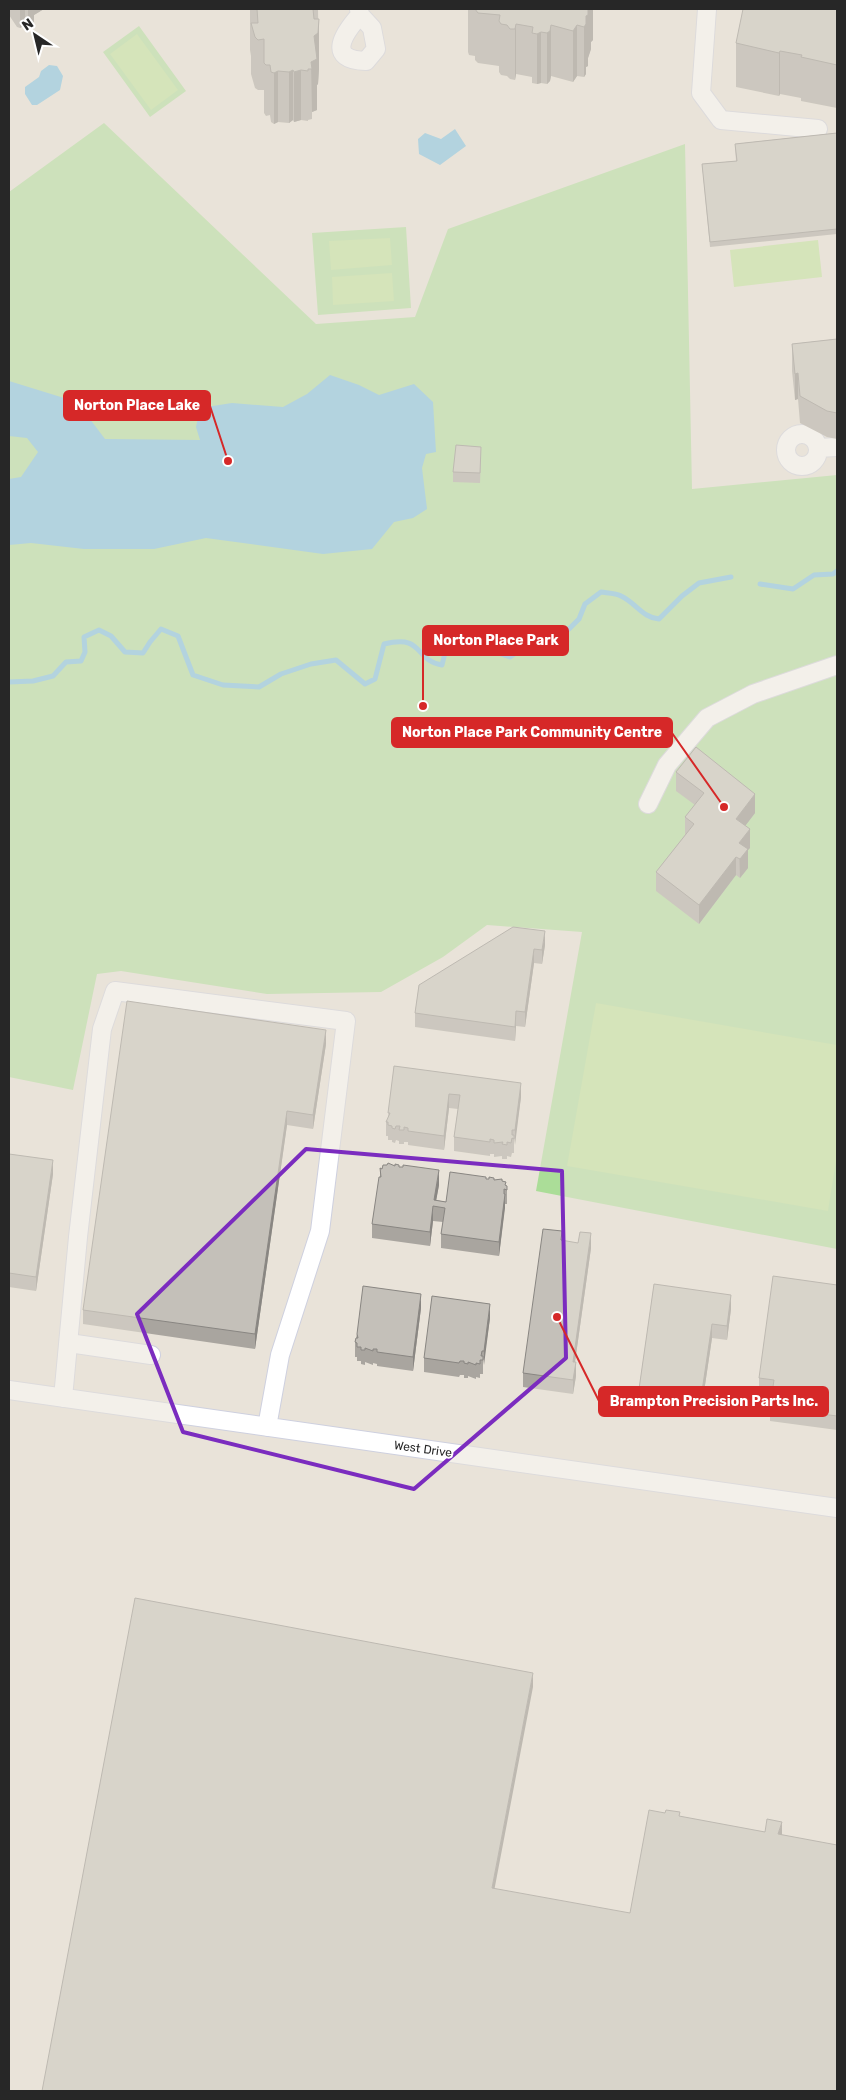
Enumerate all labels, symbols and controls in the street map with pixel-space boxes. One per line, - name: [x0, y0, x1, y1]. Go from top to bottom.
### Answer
- north arrow: [10, 10, 60, 60]
- text: N: [19, 15, 37, 35]
- callout: Norton Place Lake: [64, 391, 210, 420]
- text: Norton Place Lake: [74, 397, 200, 414]
- callout: Norton Place Park: [423, 626, 568, 655]
- text: Norton Place Park: [433, 632, 560, 649]
- callout: Norton Place Park Community Centre: [392, 718, 672, 747]
- text: Norton Place Park Community Centre: [402, 724, 662, 741]
- callout: Brampton Precision Parts Inc.: [599, 1387, 828, 1416]
- text: Brampton Precision Parts Inc.: [610, 1393, 818, 1410]
- street label: West Drive: [393, 1438, 453, 1460]

